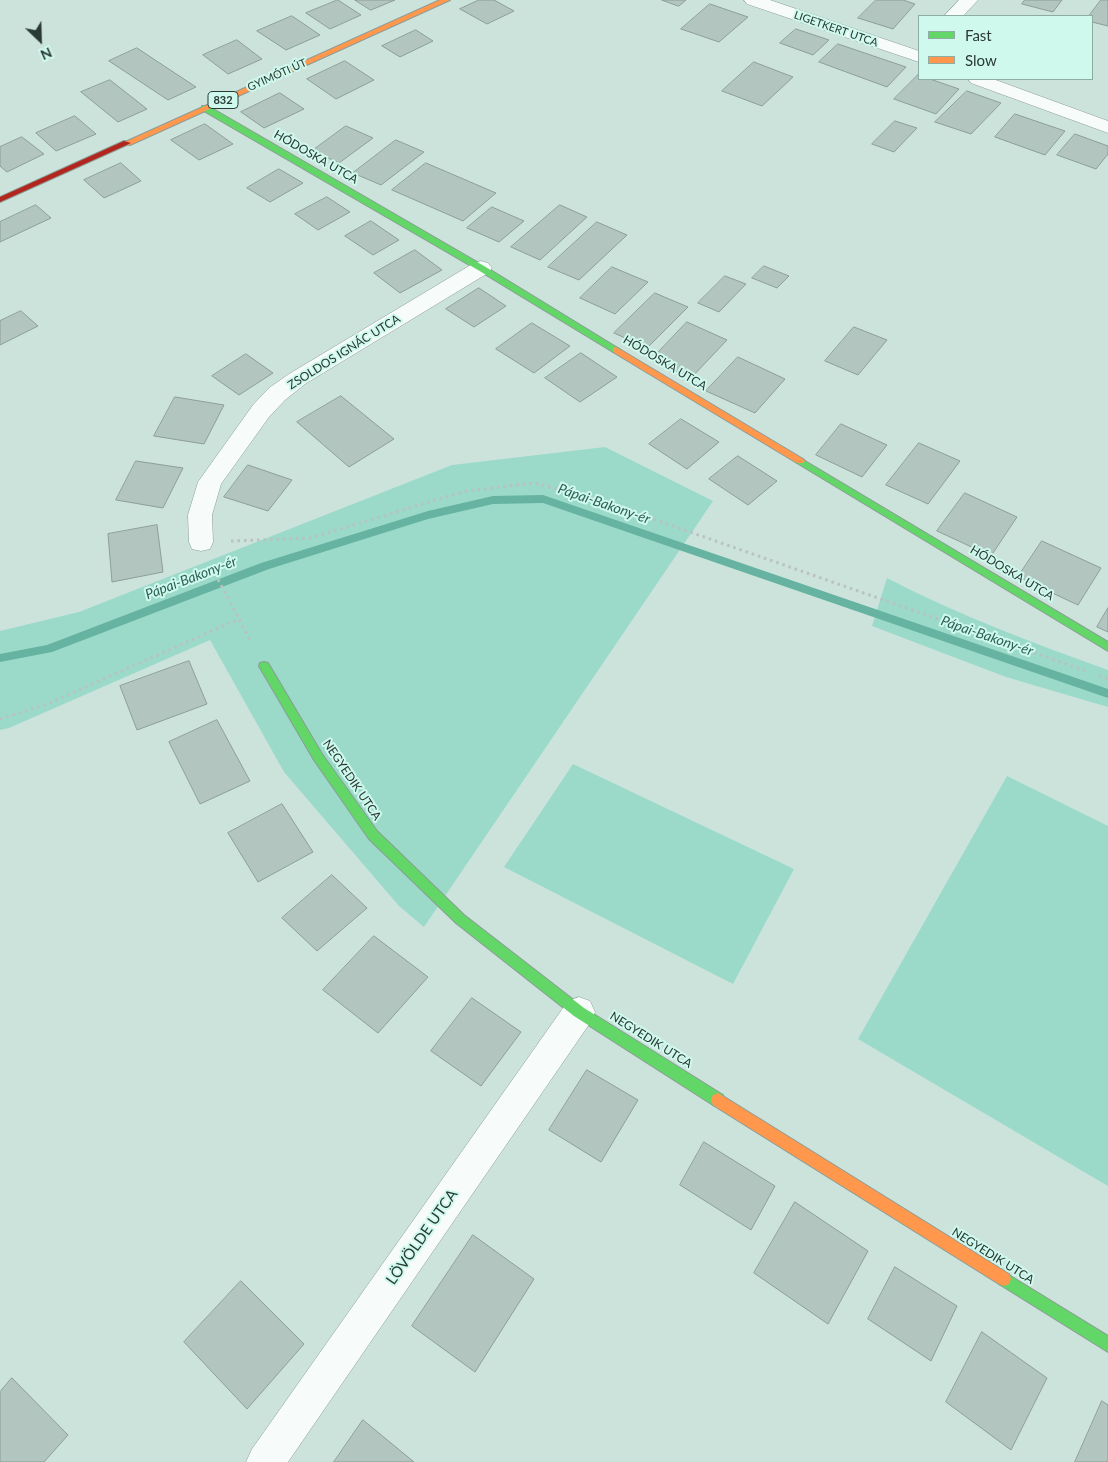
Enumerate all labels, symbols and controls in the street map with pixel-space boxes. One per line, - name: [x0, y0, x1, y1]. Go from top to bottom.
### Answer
- street label: LIGETKERT UTCA: [792, 8, 880, 50]
- north arrow: [15, 15, 65, 65]
- legend: [918, 15, 1093, 80]
- text: Fast: [965, 26, 992, 44]
- text: N: [38, 44, 55, 64]
- text: Slow: [965, 51, 997, 69]
- street label: GYIMÓTI ÚT: [245, 56, 309, 94]
- road number: 832: [208, 92, 238, 108]
- street label: HÓDOSKA UTCA: [271, 127, 361, 187]
- street label: ZSOLDOS IGNÁC UTCA: [285, 312, 403, 392]
- street label: HÓDOSKA UTCA: [621, 332, 709, 394]
- water label: Pápai-Bakony-ér: [556, 480, 652, 528]
- street label: HÓDOSKA UTCA: [968, 542, 1056, 604]
- water label: Pápai-Bakony-ér: [143, 553, 239, 603]
- water label: Pápai-Bakony-ér: [939, 612, 1035, 660]
- street label: NEGYEDIK UTCA: [320, 737, 384, 823]
- street label: NEGYEDIK UTCA: [607, 1009, 695, 1071]
- street label: LÖVÖLDE UTCA: [383, 1186, 461, 1288]
- street label: NEGYEDIK UTCA: [949, 1225, 1037, 1287]

